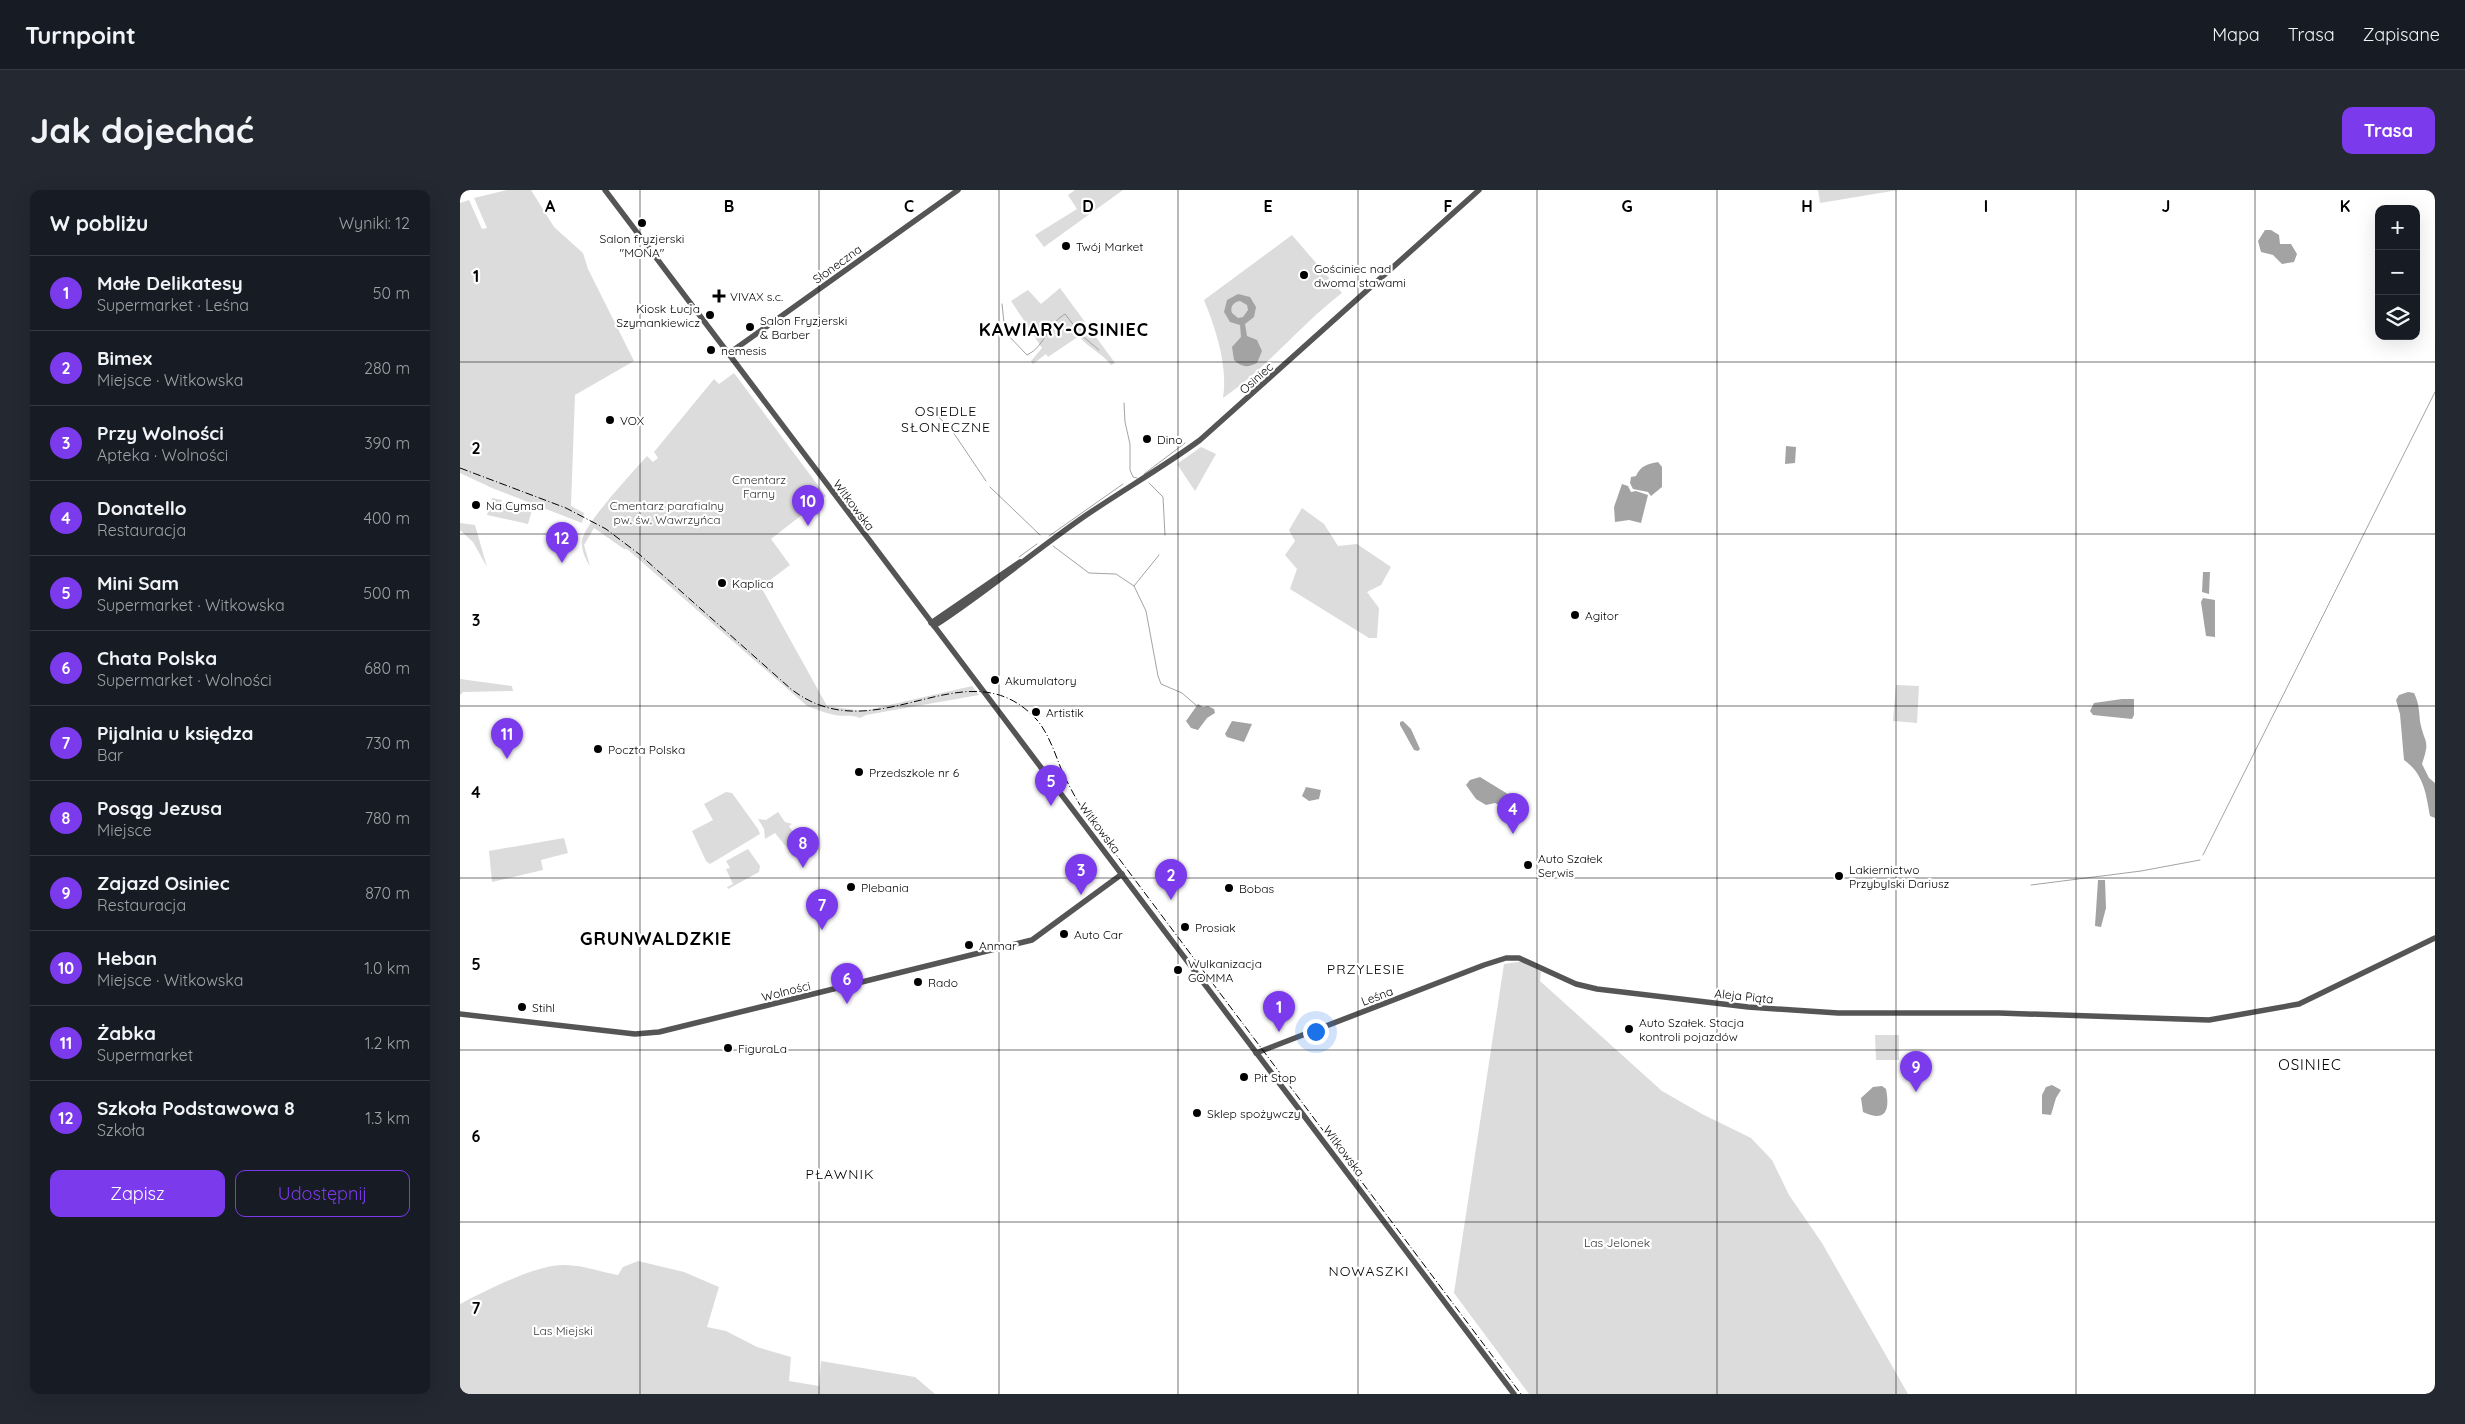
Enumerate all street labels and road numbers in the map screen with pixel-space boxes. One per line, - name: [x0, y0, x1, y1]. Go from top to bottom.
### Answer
- street label: Słoneczna: [810, 241, 864, 287]
- street label: Osiniec: [1236, 359, 1276, 397]
- street label: Witkowska: [830, 477, 878, 533]
- street label: Witkowska: [1076, 800, 1124, 856]
- street label: Wolności: [760, 978, 812, 1004]
- street label: Leśna: [1359, 983, 1395, 1009]
- street label: Aleja Piąta: [1714, 985, 1774, 1007]
- street label: Witkowska: [1320, 1123, 1368, 1179]

